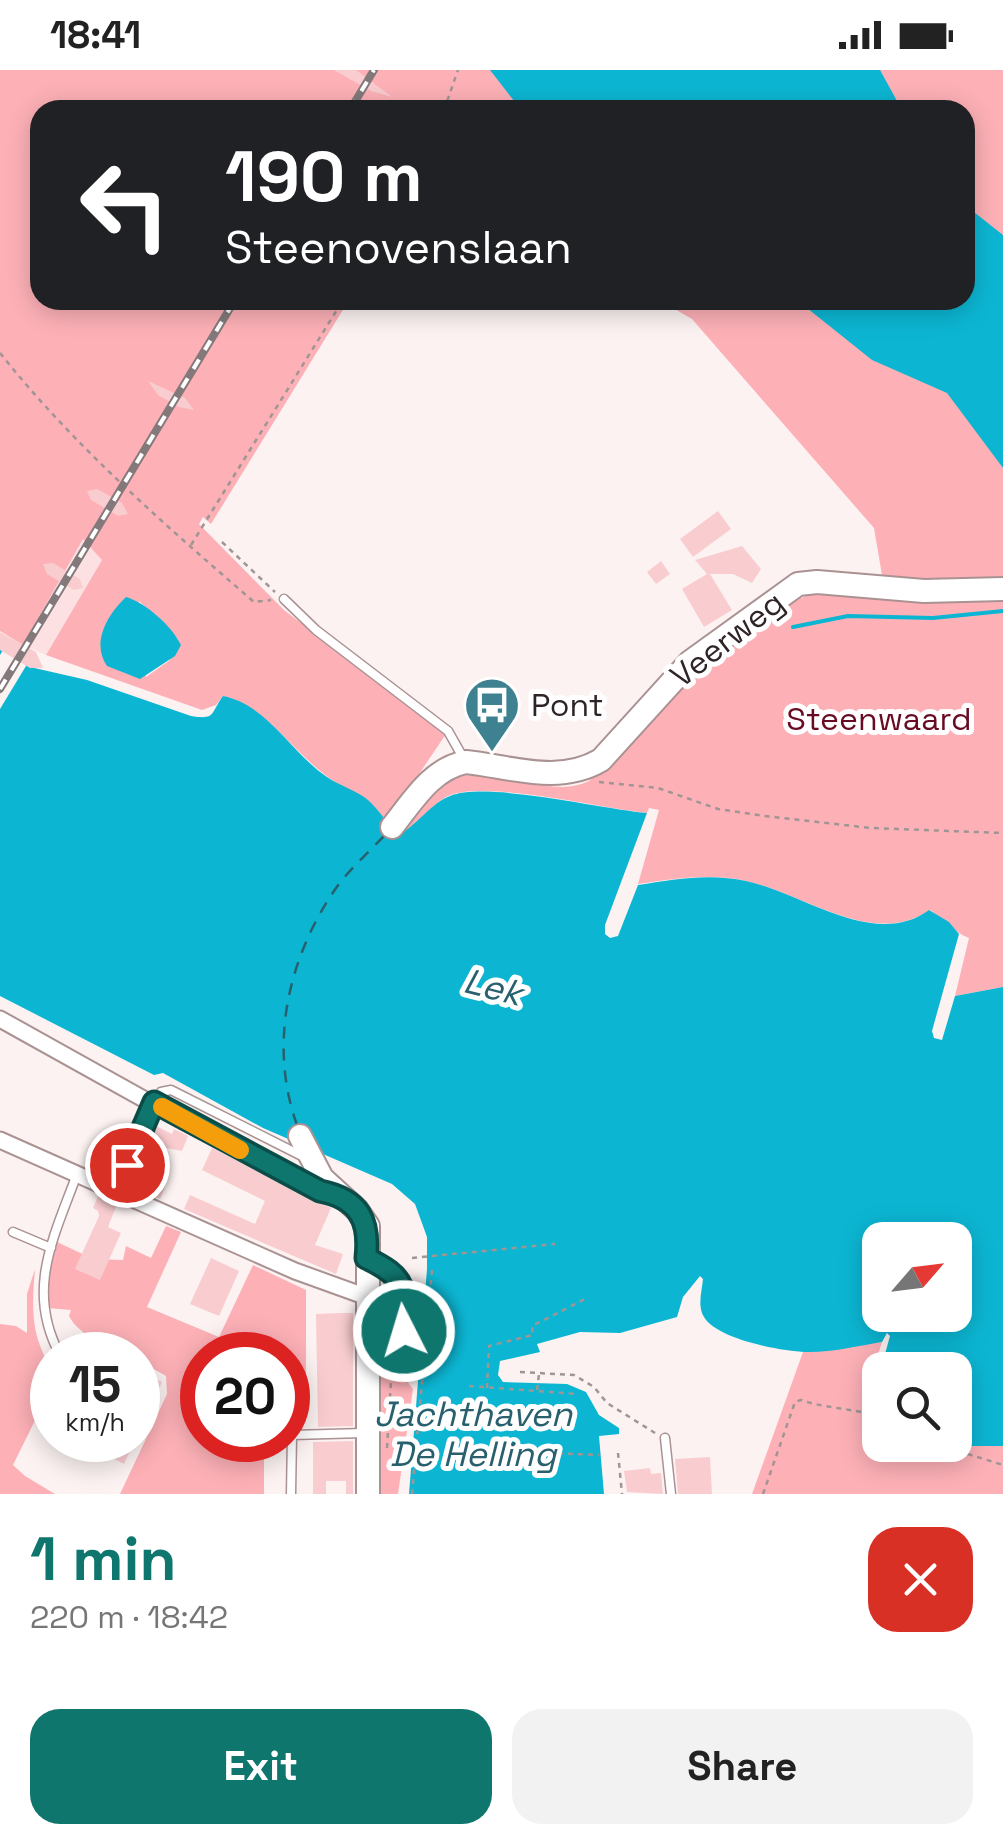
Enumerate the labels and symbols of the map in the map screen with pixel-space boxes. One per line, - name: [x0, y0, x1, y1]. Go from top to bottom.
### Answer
- street label: Veerweg: [662, 582, 792, 696]
- bus stop icon: Pont: [462, 675, 522, 754]
- place label: Pont: [531, 685, 603, 725]
- park label: Steenwaard: [786, 699, 972, 739]
- water label: Lek: [459, 959, 531, 1016]
- pin: [85, 1123, 170, 1208]
- north arrow: [862, 1222, 972, 1332]
- position arrow: [352, 1279, 456, 1383]
- speed limit sign: 20: [180, 1332, 310, 1462]
- water label: Jachthaven De Helling: [374, 1392, 573, 1476]

